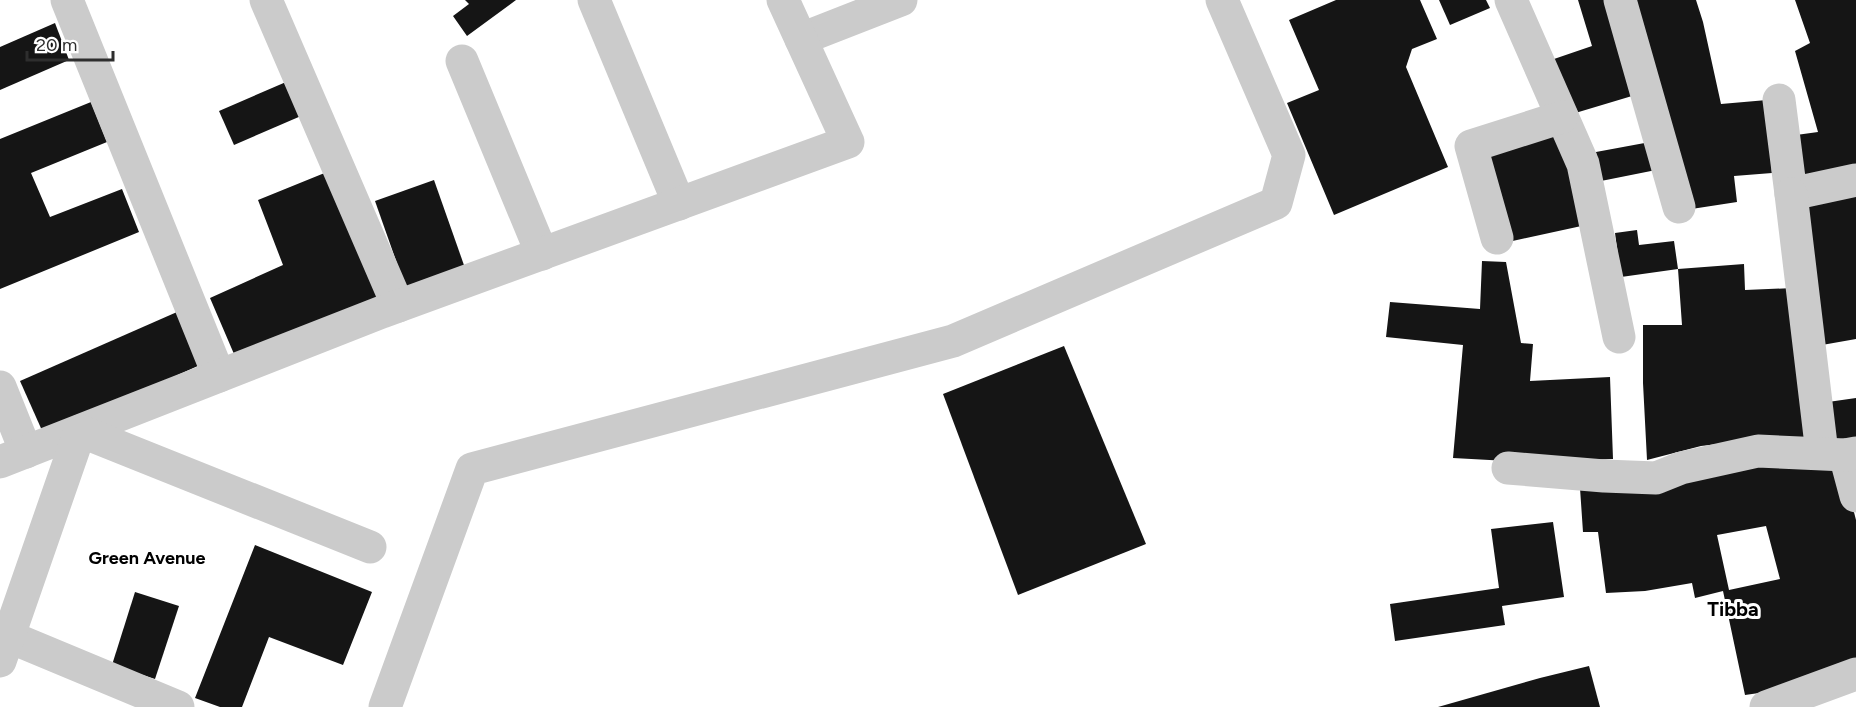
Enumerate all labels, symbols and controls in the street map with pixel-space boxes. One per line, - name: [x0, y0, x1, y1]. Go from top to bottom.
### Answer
- scale bar: [27, 24, 112, 62]
- text: 20 m: [36, 34, 77, 56]
- district label: Green Avenue: [89, 547, 205, 569]
- district label: Tibba: [1707, 597, 1759, 621]

